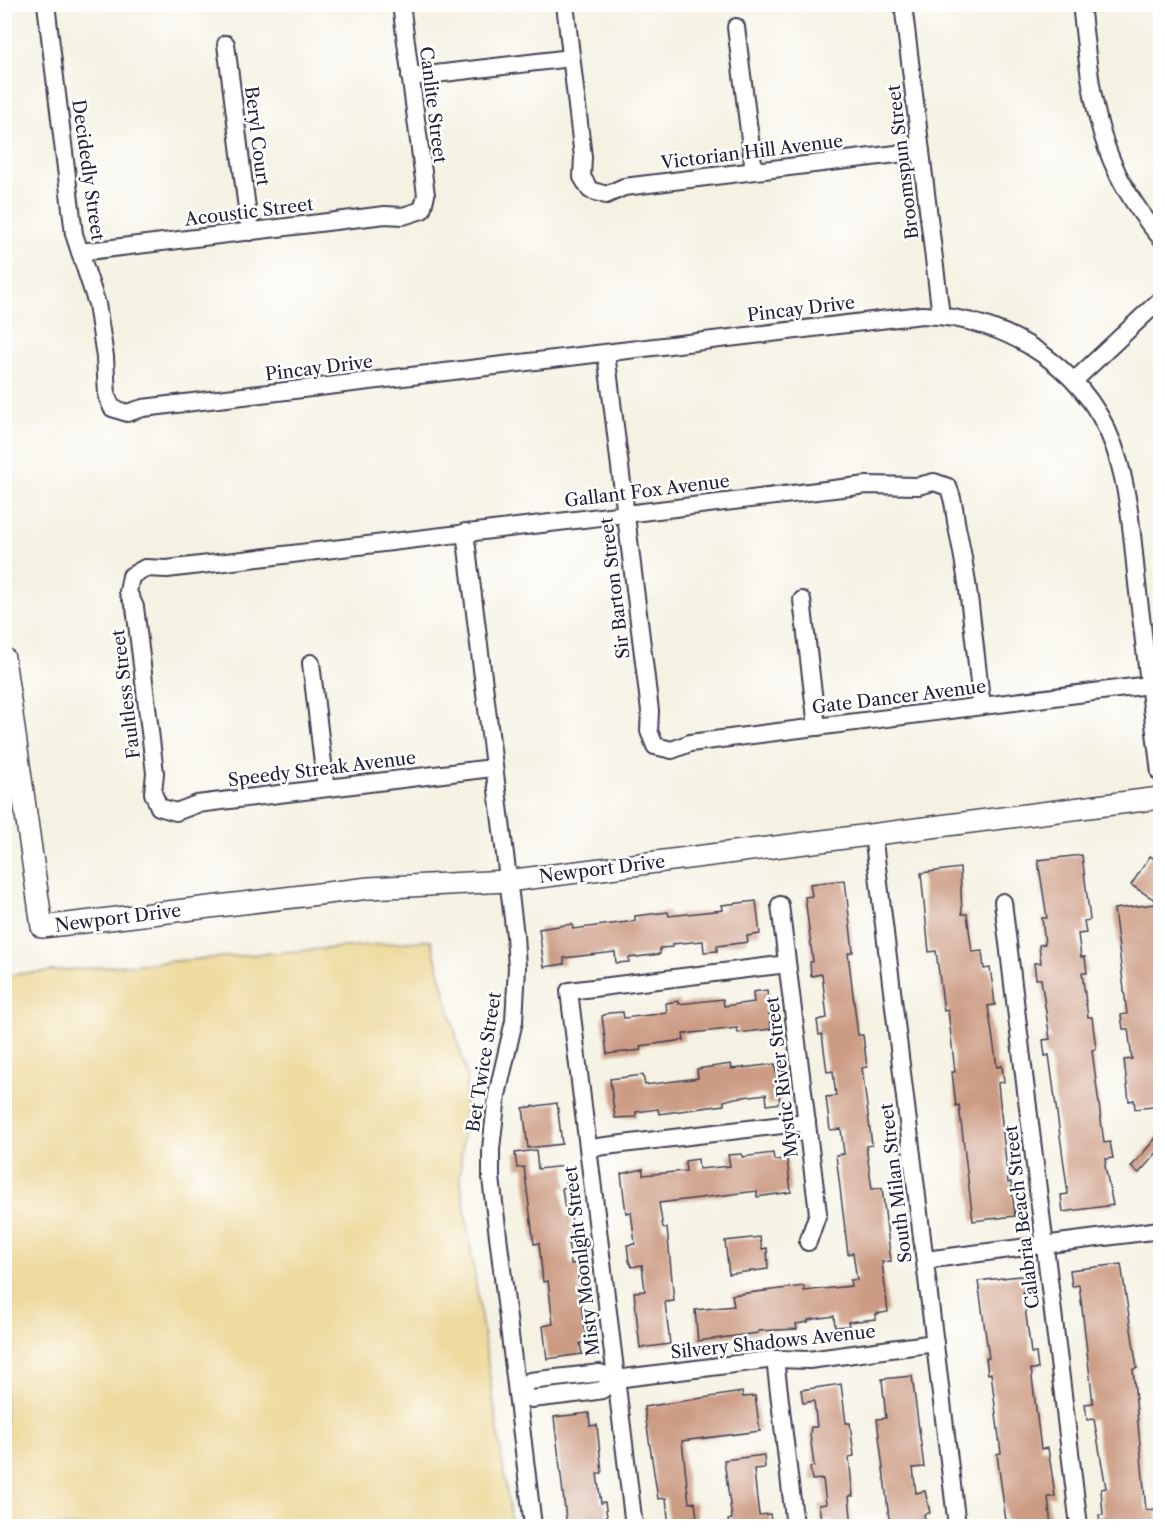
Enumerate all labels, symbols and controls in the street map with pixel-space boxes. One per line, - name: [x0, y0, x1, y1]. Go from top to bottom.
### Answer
- street label: Canlite Street: [415, 45, 451, 165]
- street label: Broomspun Street: [883, 83, 923, 241]
- street label: Beryl Court: [240, 85, 274, 188]
- street label: Decidedly Street: [67, 98, 109, 242]
- street label: Victorian Hill Avenue: [659, 130, 844, 174]
- street label: Acoustic Street: [182, 193, 315, 231]
- street label: Pincay Drive: [746, 291, 856, 327]
- street label: Pincay Drive: [264, 350, 374, 386]
- street label: Gallant Fox Avenue: [563, 470, 731, 512]
- street label: Sir Barton Street: [595, 515, 635, 660]
- street label: Faultless Street: [107, 627, 145, 760]
- street label: Gate Dancer Avenue: [811, 675, 987, 719]
- street label: Speedy Streak Avenue: [227, 747, 417, 791]
- street label: Newport Drive: [538, 850, 666, 888]
- street label: Newport Drive: [54, 899, 182, 937]
- street label: Bet Twice Street: [462, 990, 506, 1134]
- street label: Mystic River Street: [761, 995, 803, 1159]
- street label: South Milan Street: [875, 1101, 917, 1264]
- street label: Calabria Beach Street: [1000, 1123, 1044, 1310]
- street label: Misty Moonlght Street: [559, 1164, 605, 1357]
- street label: Silvery Shadows Avenue: [669, 1320, 877, 1364]

